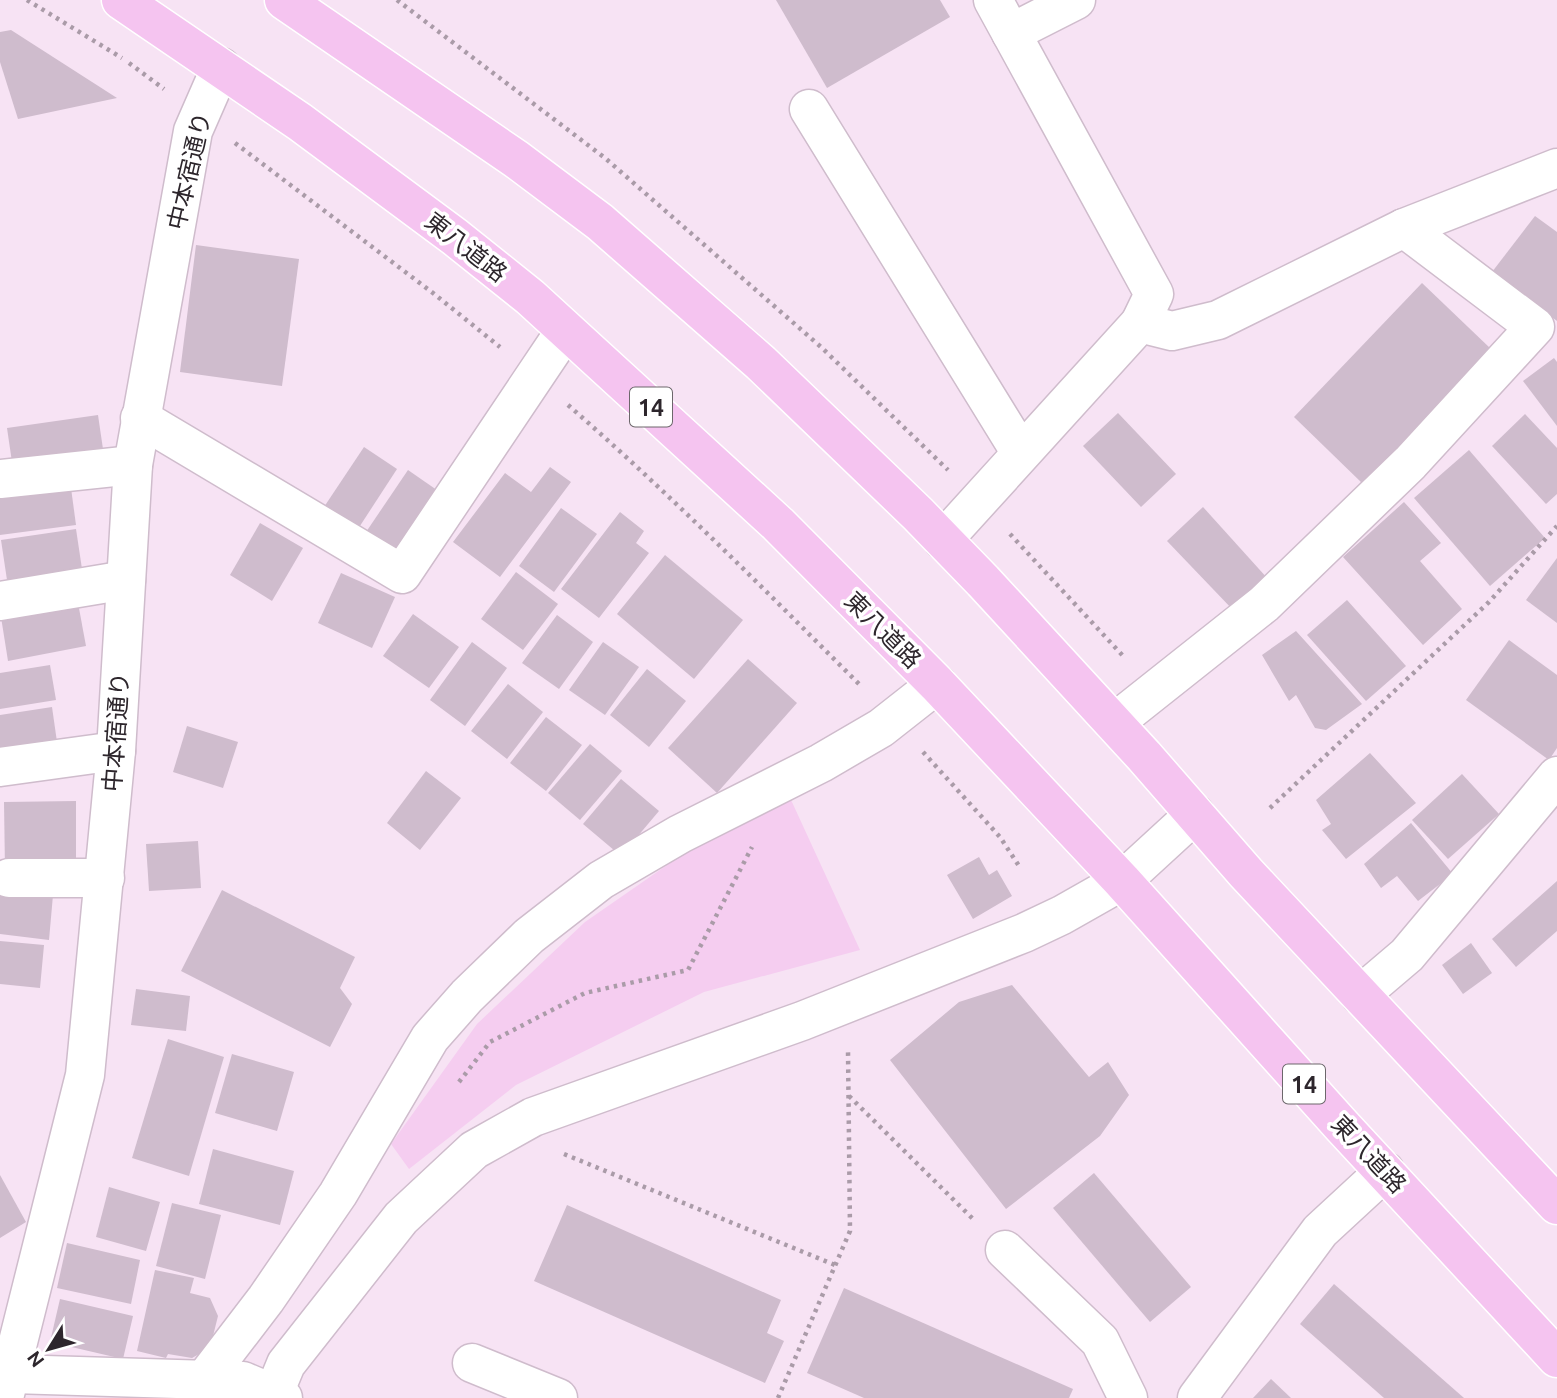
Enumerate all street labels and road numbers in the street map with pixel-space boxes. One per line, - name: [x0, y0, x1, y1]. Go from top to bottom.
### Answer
- street label: 中本宿通り: [162, 110, 216, 232]
- street label: 東八道路: [420, 207, 512, 287]
- road number: 14: [630, 388, 672, 426]
- street label: 東八道路: [840, 587, 926, 673]
- street label: 中本宿通り: [98, 671, 134, 793]
- road number: 14: [1283, 1064, 1325, 1104]
- street label: 東八道路: [1326, 1110, 1412, 1198]

